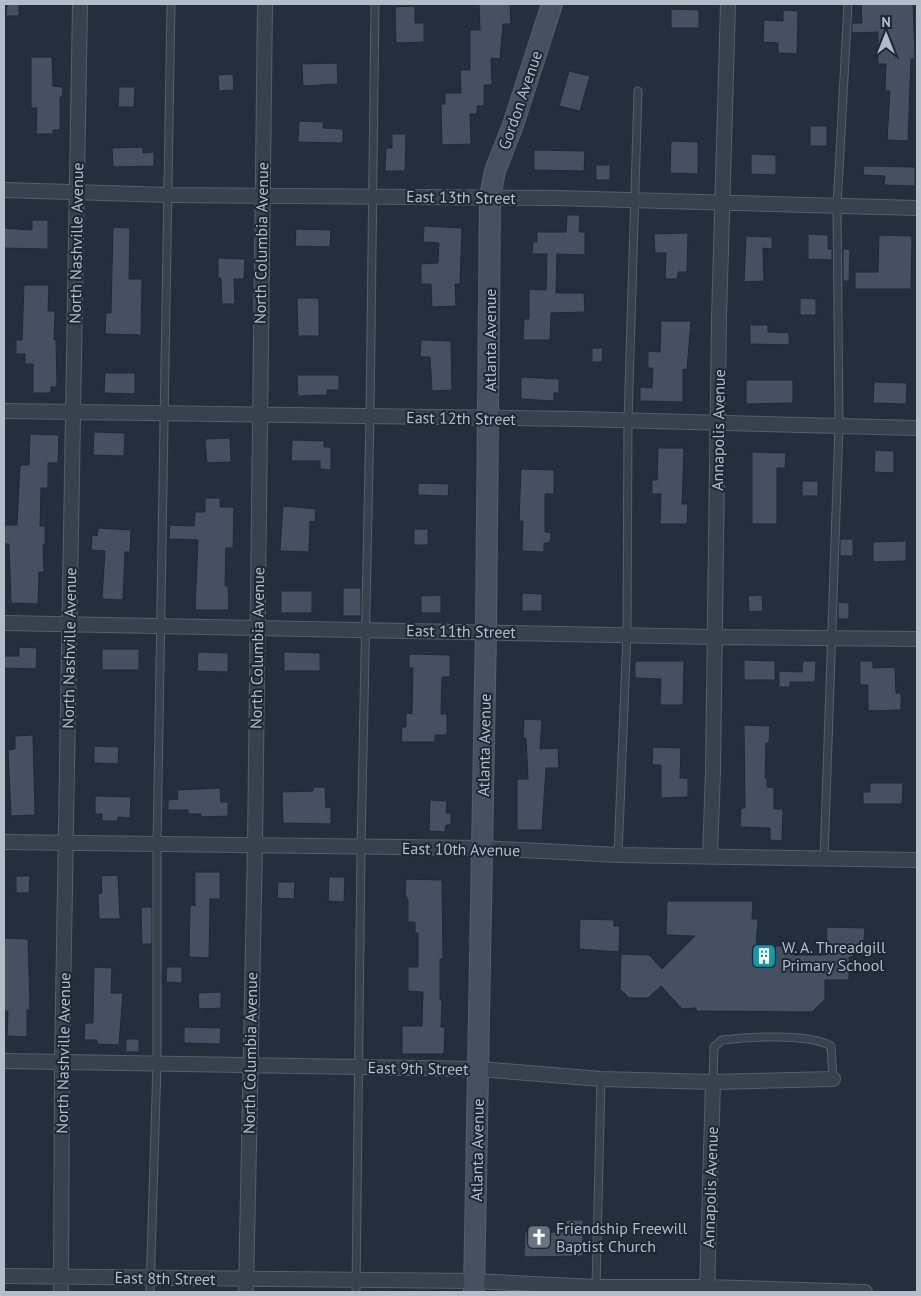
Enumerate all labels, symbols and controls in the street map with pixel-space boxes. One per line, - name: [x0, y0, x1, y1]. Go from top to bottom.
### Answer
- north arrow: [861, 10, 911, 60]
- text: N: [881, 13, 891, 31]
- street label: Gordon Avenue: [494, 48, 546, 152]
- street label: North Nashville Avenue: [65, 162, 87, 324]
- street label: North Columbia Avenue: [250, 162, 272, 324]
- street label: East 13th Street: [406, 186, 517, 208]
- street label: Atlanta Avenue: [480, 289, 500, 392]
- street label: Annapolis Avenue: [707, 369, 729, 491]
- street label: East 12th Street: [406, 407, 517, 429]
- street label: North Nashville Avenue: [58, 567, 80, 729]
- street label: North Columbia Avenue: [246, 567, 268, 729]
- street label: East 11th Street: [406, 620, 517, 642]
- street label: Atlanta Avenue: [473, 693, 495, 797]
- street label: East 10th Avenue: [402, 838, 520, 860]
- place label: W. A. Threadgill Primary School: [782, 937, 886, 975]
- building icon: W. A. Threadgill Primary School: [751, 943, 777, 969]
- street label: North Nashville Avenue: [52, 972, 74, 1134]
- street label: North Columbia Avenue: [239, 972, 261, 1134]
- street label: East 9th Street: [367, 1057, 469, 1079]
- street label: Atlanta Avenue: [466, 1098, 488, 1202]
- street label: Annapolis Avenue: [698, 1126, 722, 1248]
- place label: Friendship Freewill Baptist Church: [556, 1218, 688, 1256]
- church icon: Friendship Freewill Baptist Church: [526, 1224, 552, 1250]
- street label: East 8th Street: [114, 1267, 216, 1289]

